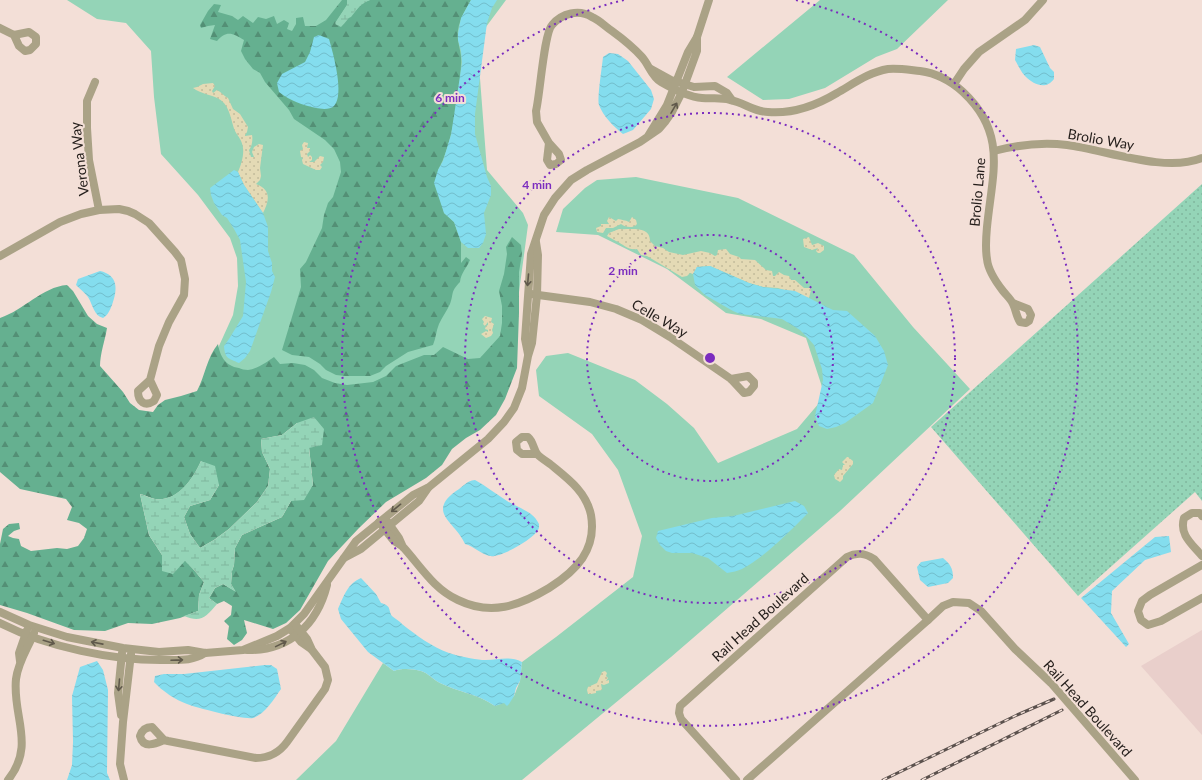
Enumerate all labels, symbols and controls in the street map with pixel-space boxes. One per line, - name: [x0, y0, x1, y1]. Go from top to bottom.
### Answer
- text: 6 min: [435, 90, 465, 105]
- one-way arrow: [671, 102, 679, 114]
- street label: Verona Way: [66, 120, 92, 197]
- street label: Brolio Way: [1066, 125, 1136, 153]
- street label: Brolio Lane: [966, 157, 988, 227]
- text: 4 min: [522, 177, 552, 192]
- text: 2 min: [608, 263, 638, 278]
- one-way arrow: [525, 273, 532, 286]
- street label: Celle Way: [629, 295, 692, 341]
- centre of rings: [703, 351, 717, 365]
- one-way arrow: [391, 504, 402, 512]
- street label: Rail Head Boulevard: [708, 569, 812, 665]
- one-way arrow: [43, 639, 56, 646]
- one-way arrow: [91, 639, 104, 647]
- one-way arrow: [275, 640, 287, 647]
- one-way arrow: [170, 656, 183, 664]
- street label: Rail Head Boulevard: [1040, 656, 1136, 760]
- one-way arrow: [115, 678, 122, 691]

